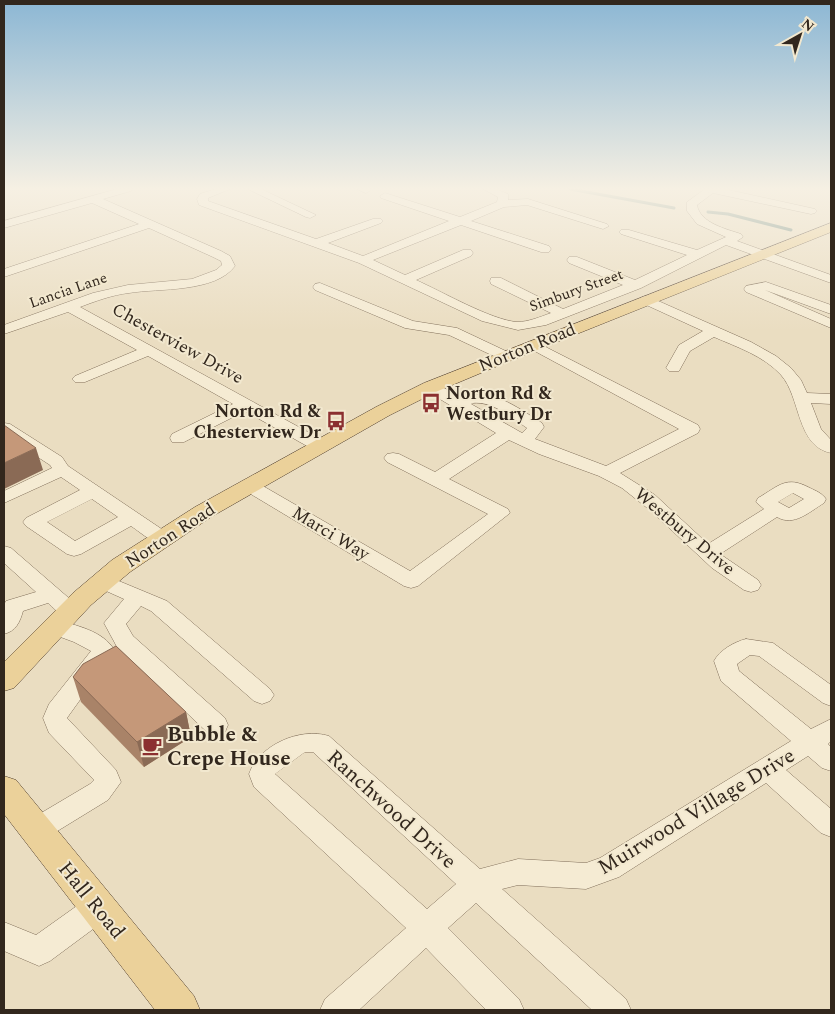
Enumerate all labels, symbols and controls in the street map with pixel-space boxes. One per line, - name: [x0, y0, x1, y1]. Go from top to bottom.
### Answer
- north arrow: [775, 10, 825, 60]
- text: N: [797, 14, 819, 37]
- street label: Simbury Street: [526, 263, 626, 318]
- street label: Lancia Lane: [26, 266, 110, 315]
- street label: Chesterview Drive: [107, 296, 249, 391]
- street label: Norton Road: [474, 316, 580, 379]
- place label: Norton Rd & Westbury Dr: [446, 380, 552, 428]
- bus stop icon: Norton Rd & Westbury Dr: [420, 392, 442, 414]
- place label: Norton Rd & Chesterview Dr: [194, 398, 321, 446]
- bus stop icon: Norton Rd & Chesterview Dr: [325, 410, 347, 432]
- street label: Westbury Drive: [628, 481, 741, 582]
- street label: Norton Road: [120, 496, 221, 575]
- street label: Marci Way: [287, 500, 376, 568]
- place label: Bubble & Crepe House: [167, 719, 291, 775]
- cafe icon: Bubble & Crepe House: [141, 735, 163, 757]
- street label: Muirwood Village Drive: [592, 740, 801, 884]
- street label: Ranchwood Drive: [319, 742, 464, 877]
- street label: Hall Road: [50, 855, 133, 946]

